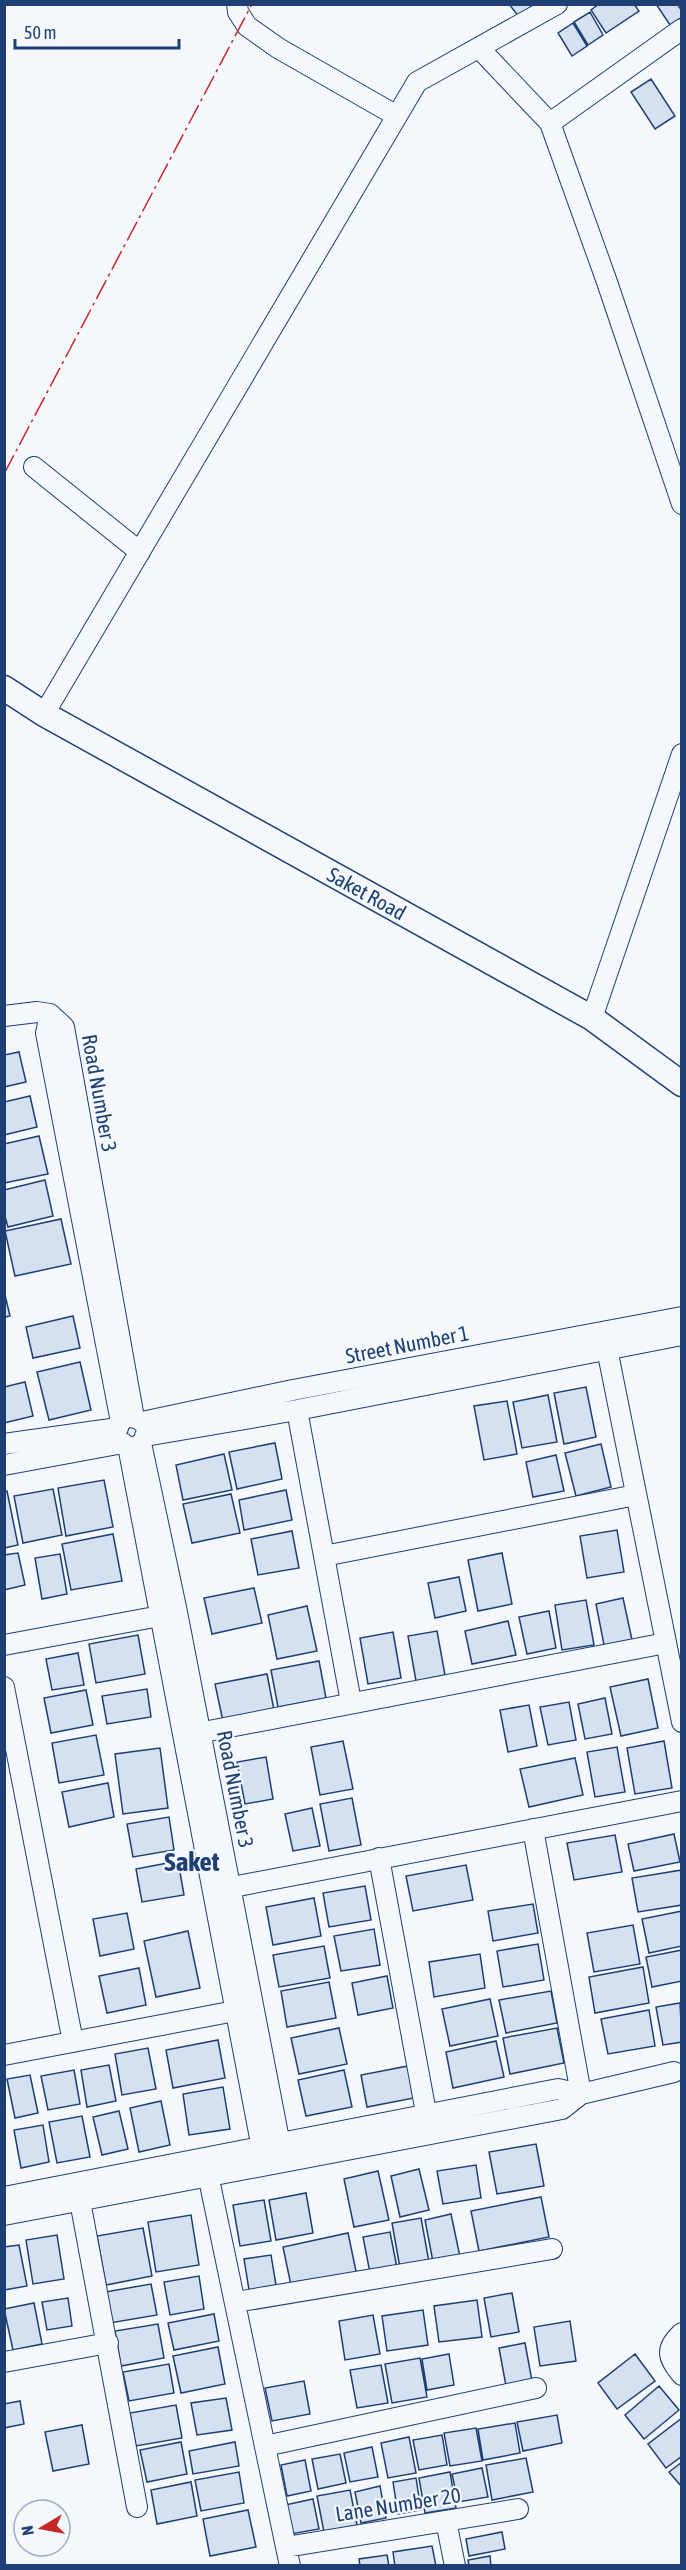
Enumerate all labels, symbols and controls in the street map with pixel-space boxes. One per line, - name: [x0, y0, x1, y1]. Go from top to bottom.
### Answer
- scale bar: [15, 12, 178, 50]
- text: 50 m: [24, 22, 56, 43]
- street label: Saket Road: [323, 862, 410, 925]
- street label: Road Number 3: [78, 1032, 122, 1154]
- street label: Street Number 1: [343, 1320, 471, 1368]
- street label: Road Number 3: [213, 1728, 259, 1850]
- district label: Saket: [164, 1846, 220, 1877]
- street label: Lane Number 20: [334, 2482, 462, 2526]
- north arrow: [12, 2498, 72, 2558]
- text: N: [18, 2524, 37, 2537]

